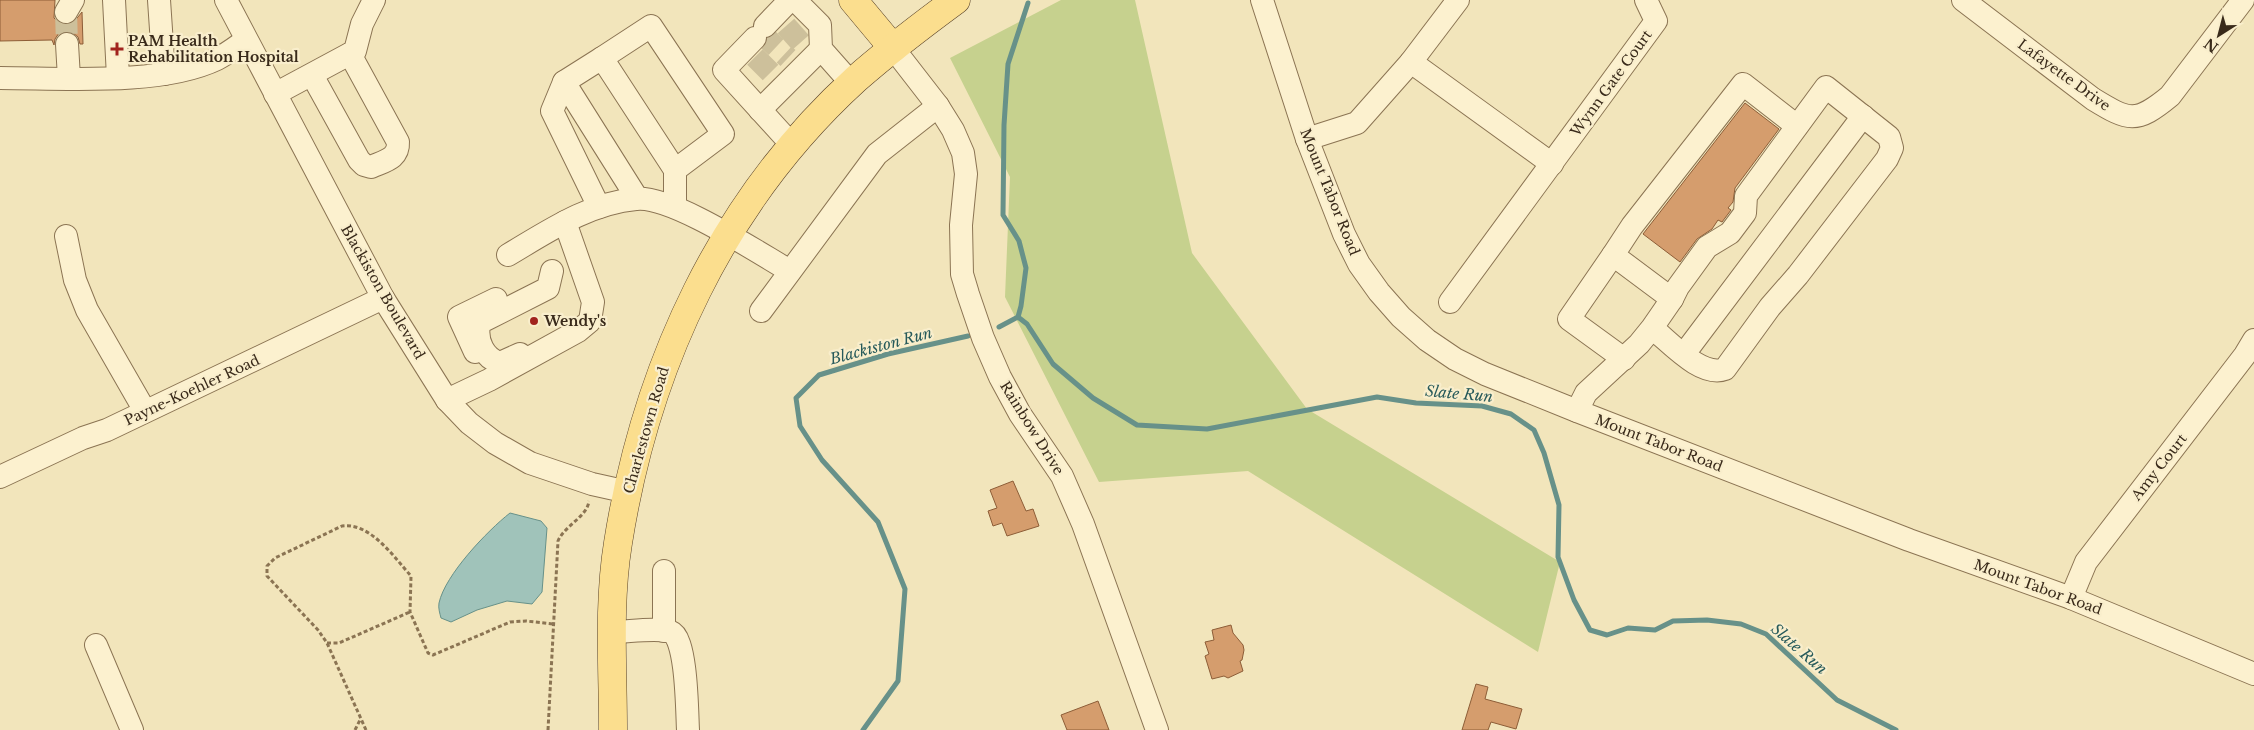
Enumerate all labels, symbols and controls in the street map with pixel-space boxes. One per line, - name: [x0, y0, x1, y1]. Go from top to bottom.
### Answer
- north arrow: [2194, 10, 2244, 60]
- street label: Wynn Gate Court: [1566, 26, 1656, 141]
- place label: PAM Health Rehabilitation Hospital: [128, 32, 299, 66]
- text: N: [2201, 34, 2222, 57]
- street label: Lafayette Drive: [2014, 35, 2114, 115]
- marker: PAM Health Rehabilitation Hospital: [110, 42, 124, 56]
- street label: Mount Tabor Road: [1296, 126, 1364, 259]
- street label: Blackiston Boulevard: [337, 222, 429, 363]
- place label: Wendy's: [543, 312, 607, 330]
- marker: Wendy's: [528, 315, 540, 327]
- water label: Blackiston Run: [827, 323, 934, 369]
- street label: Payne-Koehler Road: [121, 350, 263, 429]
- street label: Charlestown Road: [619, 364, 673, 496]
- street label: Rainbow Drive: [996, 378, 1068, 478]
- water label: Slate Run: [1424, 381, 1494, 406]
- street label: Mount Tabor Road: [1593, 410, 1726, 476]
- street label: Amy Court: [2127, 429, 2191, 505]
- street label: Mount Tabor Road: [1971, 555, 2105, 619]
- water label: Slate Run: [1767, 619, 1831, 678]

